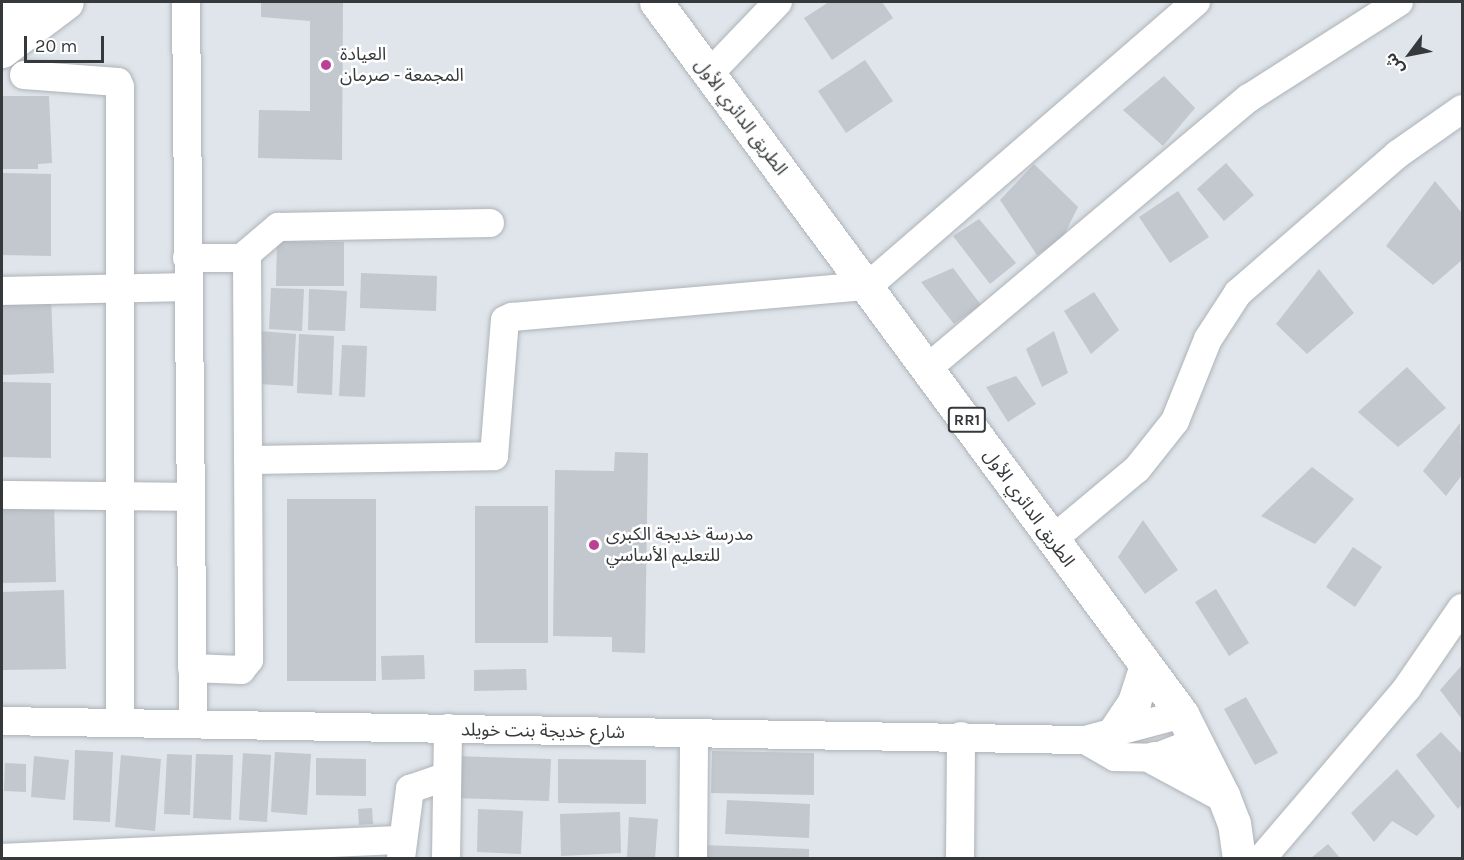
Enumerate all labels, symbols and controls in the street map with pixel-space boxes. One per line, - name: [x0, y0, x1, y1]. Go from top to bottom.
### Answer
- scale bar: [27, 24, 106, 62]
- north arrow: [1380, 24, 1440, 84]
- text: 20 m: [35, 35, 77, 57]
- place label: العيادة المجمعة - صرمان: [340, 44, 464, 86]
- text: ش: [1380, 49, 1408, 78]
- street label: الطريق الدائري الأول: [690, 54, 792, 180]
- marker: العيادة المجمعة - صرمان: [317, 56, 335, 74]
- road number: RR1: [948, 407, 986, 433]
- street label: الطريق الدائري الأول: [979, 445, 1079, 571]
- place label: مدرسة خديجة الكبرى للتعليم الأساسي: [606, 524, 753, 566]
- marker: مدرسة خديجة الكبرى للتعليم الأساسي: [587, 538, 601, 552]
- street label: شارع خديجة بنت خويلد: [461, 719, 625, 743]

